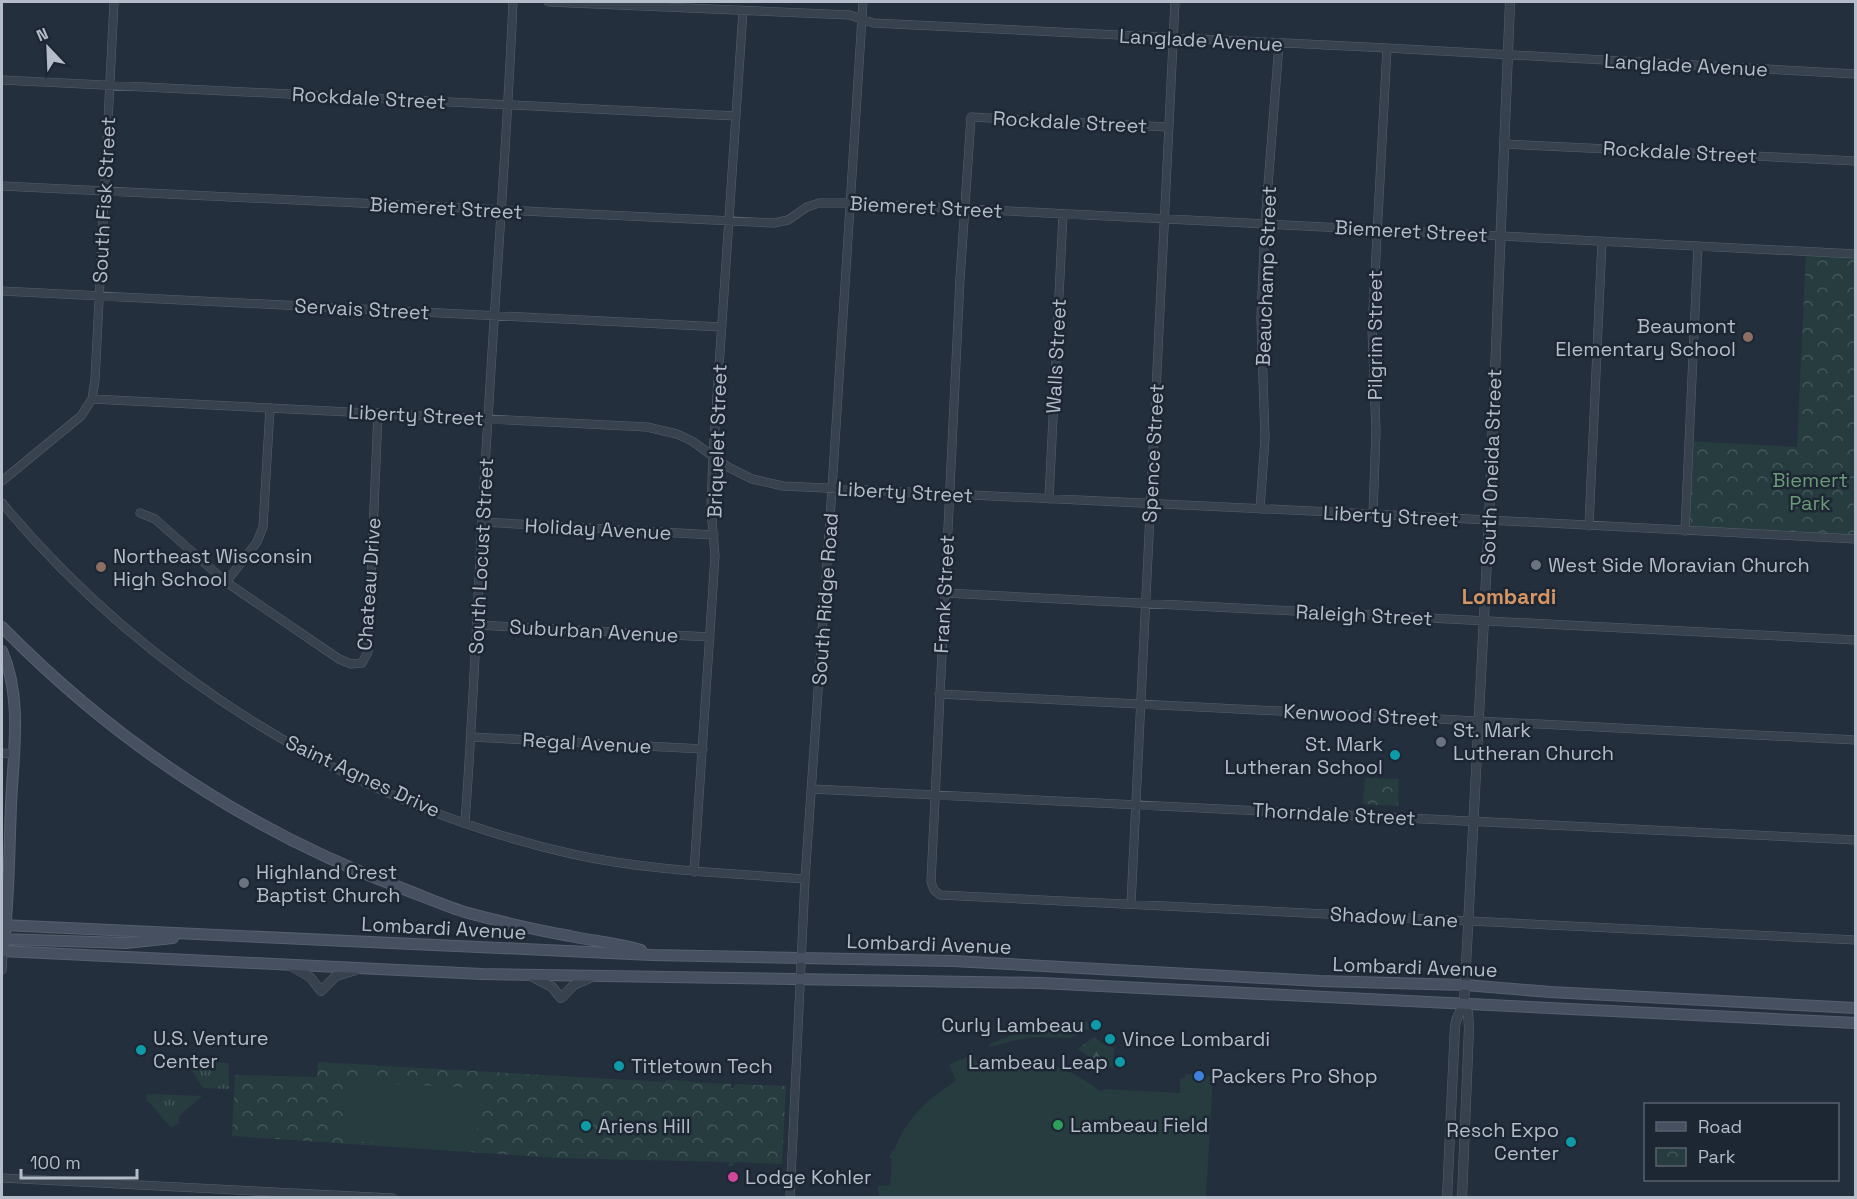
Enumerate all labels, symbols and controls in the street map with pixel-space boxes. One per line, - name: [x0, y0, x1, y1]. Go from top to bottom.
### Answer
- north arrow: [18, 18, 78, 78]
- text: N: [33, 23, 51, 46]
- street label: Langlade Avenue: [1118, 23, 1284, 57]
- street label: Langlade Avenue: [1603, 48, 1769, 82]
- street label: Rockdale Street: [291, 81, 447, 115]
- street label: Rockdale Street: [992, 105, 1148, 139]
- street label: South Fisk Street: [87, 116, 121, 284]
- street label: Rockdale Street: [1602, 135, 1758, 169]
- street label: Beauchamp Street: [1250, 185, 1282, 367]
- street label: Biemeret Street: [849, 190, 1003, 224]
- street label: Biemeret Street: [369, 191, 523, 225]
- street label: Biemeret Street: [1334, 214, 1488, 248]
- street label: Pilgrim Street: [1362, 270, 1388, 400]
- street label: Servais Street: [294, 292, 430, 326]
- street label: Walls Street: [1040, 298, 1072, 414]
- place label: Beaumont Elementary School: [1555, 313, 1736, 362]
- marker: Beaumont Elementary School: [1741, 330, 1755, 344]
- street label: Briquelet Street: [701, 363, 733, 519]
- street label: South Oneida Street: [1475, 368, 1507, 566]
- street label: Spence Street: [1136, 383, 1170, 523]
- street label: Liberty Street: [348, 398, 484, 432]
- street label: South Locust Street: [463, 457, 499, 655]
- park label: Biemert Park: [1772, 467, 1848, 516]
- street label: Liberty Street: [837, 475, 973, 509]
- street label: Liberty Street: [1323, 499, 1459, 533]
- street label: Holiday Avenue: [524, 512, 672, 546]
- street label: South Ridge Road: [806, 512, 844, 686]
- street label: Chateau Drive: [351, 517, 387, 651]
- street label: Frank Street: [928, 534, 960, 654]
- place label: Northeast Wisconsin High School: [113, 543, 313, 592]
- place label: West Side Moravian Church: [1548, 552, 1810, 578]
- marker: West Side Moravian Church: [1529, 558, 1543, 572]
- marker: Northeast Wisconsin High School: [94, 560, 108, 574]
- district label: Lombardi: [1462, 583, 1556, 610]
- street label: Raleigh Street: [1295, 598, 1433, 632]
- street label: Suburban Avenue: [509, 614, 679, 648]
- street label: Kenwood Street: [1283, 698, 1439, 732]
- place label: St. Mark Lutheran Church: [1453, 717, 1614, 766]
- street label: Regal Avenue: [522, 727, 652, 759]
- street label: Saint Agnes Drive: [281, 729, 445, 823]
- place label: St. Mark Lutheran School: [1224, 731, 1383, 780]
- marker: St. Mark Lutheran Church: [1434, 735, 1448, 749]
- marker: St. Mark Lutheran School: [1388, 748, 1402, 762]
- street label: Thorndale Street: [1252, 797, 1416, 831]
- place label: Highland Crest Baptist Church: [256, 859, 401, 908]
- marker: Highland Crest Baptist Church: [237, 876, 251, 890]
- street label: Shadow Lane: [1329, 901, 1459, 933]
- street label: Lombardi Avenue: [361, 911, 527, 945]
- street label: Lombardi Avenue: [846, 928, 1012, 960]
- street label: Lombardi Avenue: [1332, 951, 1498, 983]
- place label: Curly Lambeau: [941, 1012, 1084, 1038]
- marker: Curly Lambeau: [1089, 1018, 1103, 1032]
- place label: U.S. Venture Center: [153, 1025, 269, 1074]
- place label: Vince Lombardi: [1122, 1026, 1270, 1052]
- marker: Vince Lombardi: [1103, 1032, 1117, 1046]
- marker: U.S. Venture Center: [134, 1043, 148, 1057]
- place label: Lambeau Leap: [968, 1049, 1108, 1075]
- place label: Titletown Tech: [631, 1053, 773, 1079]
- marker: Lambeau Leap: [1113, 1055, 1127, 1069]
- marker: Titletown Tech: [612, 1059, 626, 1073]
- place label: Packers Pro Shop: [1211, 1063, 1378, 1089]
- marker: Packers Pro Shop: [1192, 1069, 1206, 1083]
- legend: [1644, 1103, 1839, 1181]
- place label: Lambeau Field: [1070, 1112, 1208, 1138]
- place label: Ariens Hill: [598, 1113, 691, 1139]
- text: Road: [1698, 1115, 1742, 1138]
- place label: Resch Expo Center: [1446, 1117, 1559, 1166]
- marker: Lambeau Field: [1051, 1118, 1065, 1132]
- marker: Ariens Hill: [579, 1119, 593, 1133]
- marker: Resch Expo Center: [1564, 1135, 1578, 1149]
- scale bar: [21, 1142, 136, 1180]
- text: Park: [1698, 1145, 1736, 1168]
- text: 100 m: [30, 1151, 81, 1174]
- place label: Lodge Kohler: [745, 1164, 872, 1190]
- marker: Lodge Kohler: [726, 1170, 740, 1184]

